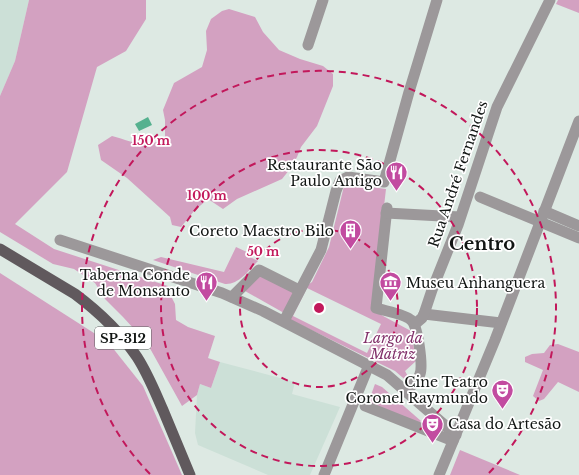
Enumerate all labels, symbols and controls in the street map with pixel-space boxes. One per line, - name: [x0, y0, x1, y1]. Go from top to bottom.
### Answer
- street label: Rua André Fernandes: [424, 98, 492, 250]
- text: 150 m: [132, 133, 171, 148]
- place label: Restaurante São Paulo Antigo: [267, 156, 382, 190]
- restaurant icon: Restaurante São Paulo Antigo: [384, 160, 410, 193]
- text: 100 m: [187, 188, 228, 203]
- building icon: Coreto Maestro Bilo: [337, 218, 363, 251]
- place label: Coreto Maestro Bilo: [189, 222, 334, 240]
- district label: Centro: [449, 233, 515, 255]
- text: 50 m: [247, 244, 280, 259]
- place label: Taberna Conde de Monsanto: [80, 266, 190, 300]
- restaurant icon: Taberna Conde de Monsanto: [193, 270, 219, 303]
- museum icon: Museu Anhanguera: [378, 270, 404, 303]
- place label: Museu Anhanguera: [406, 274, 546, 292]
- centre of rings: [312, 301, 326, 315]
- road number: SP-312: [95, 327, 151, 349]
- park label: Largo da Matriz: [362, 329, 423, 363]
- place label: Cine Teatro Coronel Raymundo: [346, 373, 488, 407]
- theatre icon: Cine Teatro Coronel Raymundo: [490, 377, 516, 410]
- theatre icon: Casa do Artesão: [419, 411, 445, 444]
- place label: Casa do Artesão: [448, 415, 561, 433]

